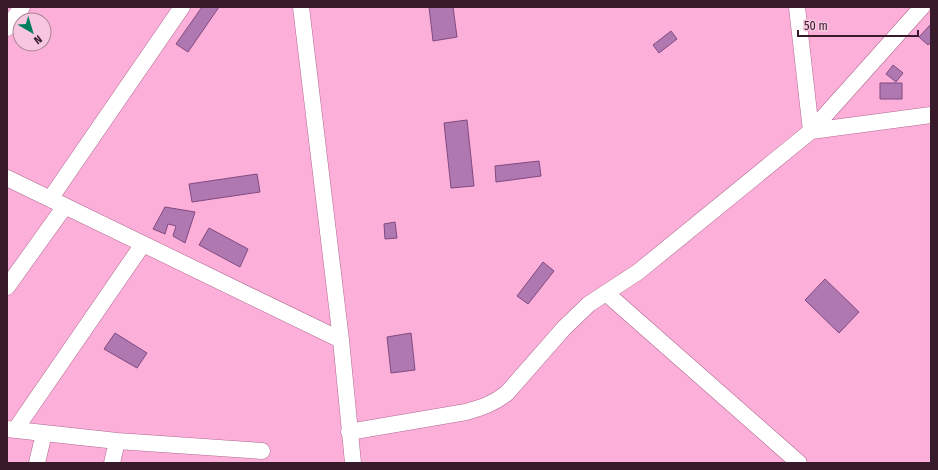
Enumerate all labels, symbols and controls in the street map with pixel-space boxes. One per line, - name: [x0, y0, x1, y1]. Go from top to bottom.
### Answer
- north arrow: [12, 12, 52, 52]
- scale bar: [798, 12, 918, 38]
- text: 50 m: [804, 19, 828, 33]
- text: N: [31, 32, 44, 47]

